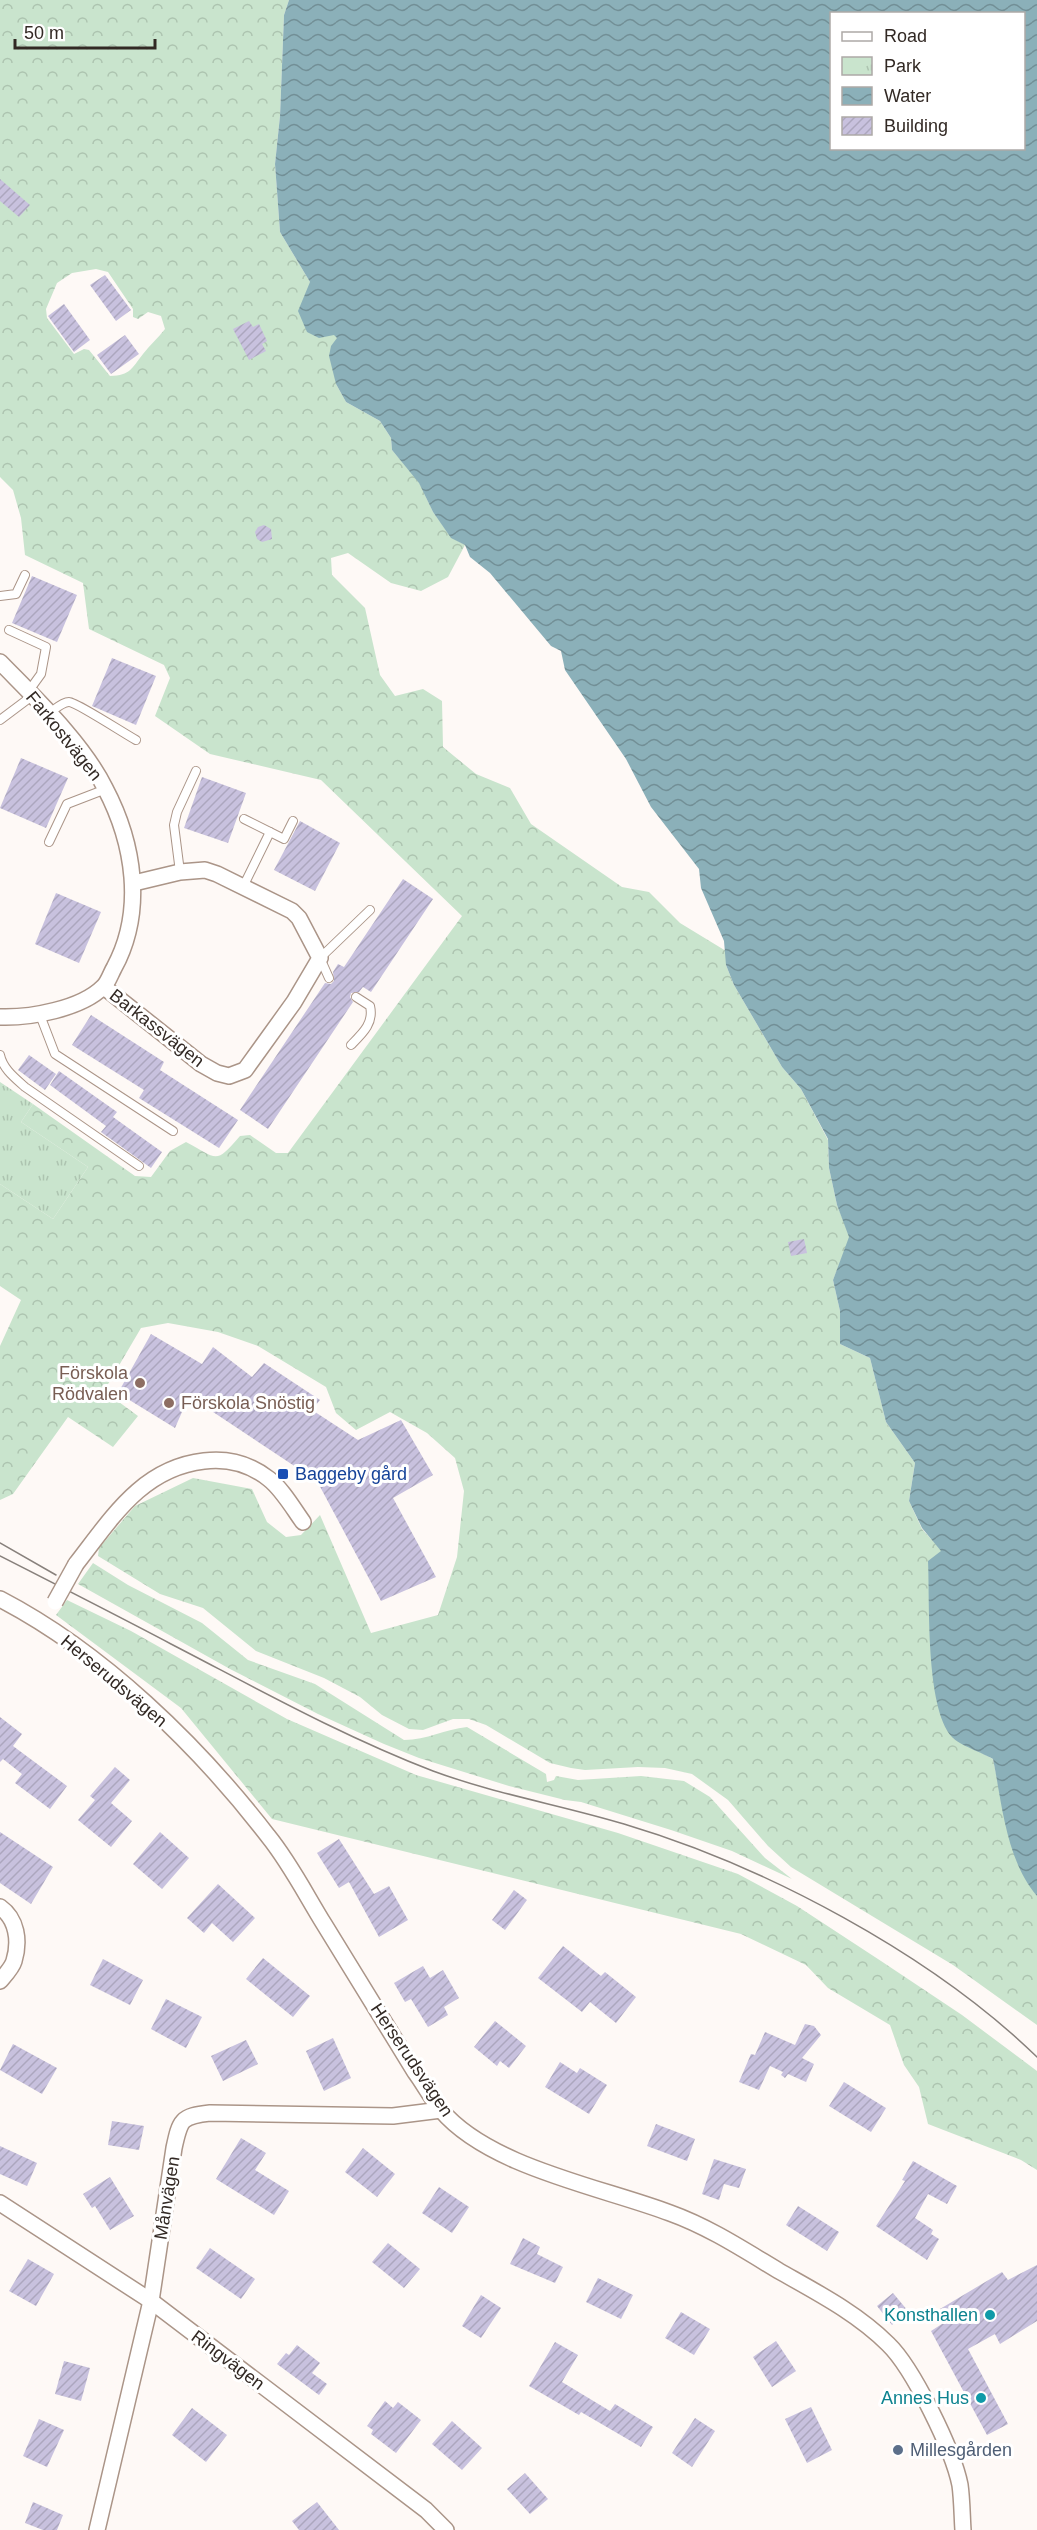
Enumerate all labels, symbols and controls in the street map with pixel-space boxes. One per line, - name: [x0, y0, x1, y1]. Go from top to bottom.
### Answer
- scale bar: [15, 12, 154, 50]
- legend: [830, 12, 1025, 150]
- text: 50 m: [24, 23, 64, 43]
- text: Road: [884, 26, 927, 46]
- text: Park: [884, 56, 922, 76]
- text: Water: [884, 86, 931, 106]
- text: Building: [884, 116, 948, 136]
- street label: Farkostvägen: [22, 687, 106, 785]
- street label: Barkassvägen: [106, 985, 208, 1071]
- place label: Förskola Rödvalen: [52, 1363, 129, 1404]
- marker: Förskola Rödvalen: [133, 1376, 147, 1390]
- place label: Förskola Snöstig: [181, 1393, 315, 1413]
- marker: Förskola Snöstig: [162, 1396, 176, 1410]
- place label: Baggeby gård: [295, 1464, 407, 1484]
- marker: Baggeby gård: [276, 1467, 290, 1481]
- street label: Herserudsvägen: [57, 1631, 171, 1731]
- street label: Herserudsvägen: [367, 2000, 457, 2120]
- street label: Månvägen: [151, 2155, 183, 2241]
- place label: Konsthallen: [884, 2305, 978, 2325]
- marker: Konsthallen: [983, 2308, 997, 2322]
- street label: Ringvägen: [188, 2326, 268, 2394]
- place label: Annes Hus: [881, 2388, 969, 2408]
- marker: Annes Hus: [974, 2391, 988, 2405]
- place label: Millesgården: [910, 2440, 1012, 2460]
- marker: Millesgården: [891, 2443, 905, 2457]

